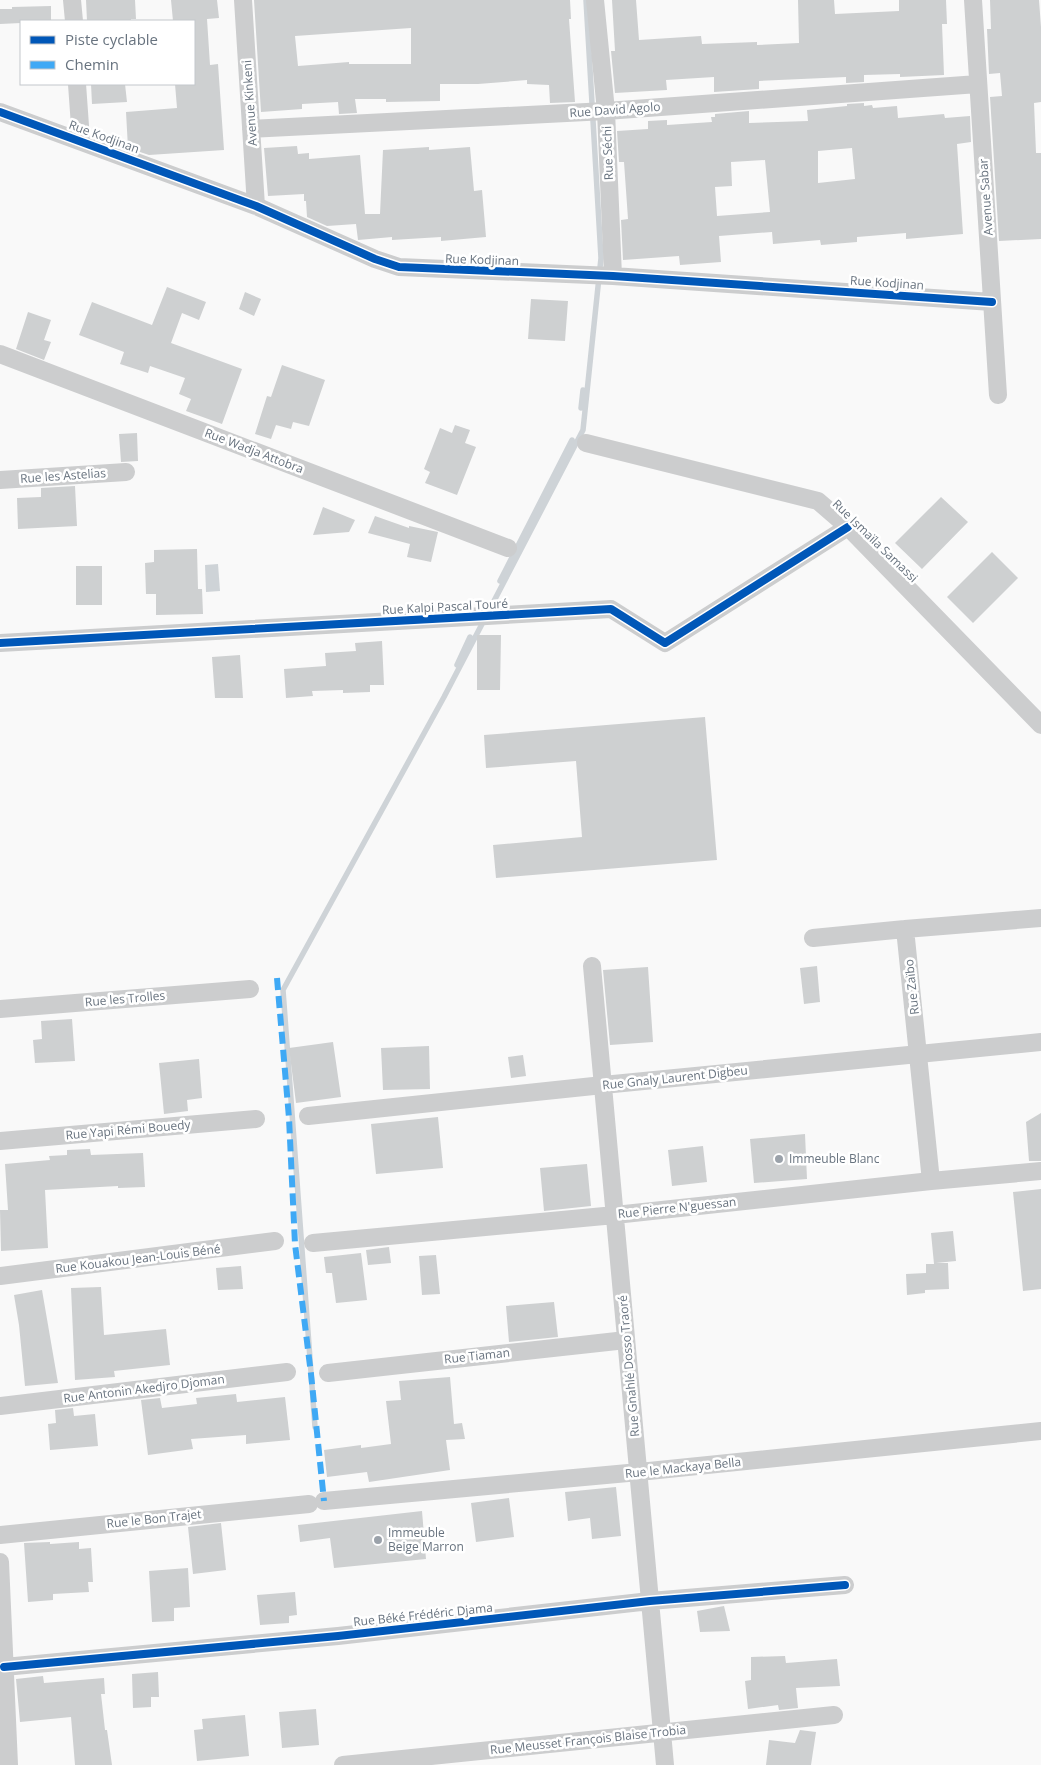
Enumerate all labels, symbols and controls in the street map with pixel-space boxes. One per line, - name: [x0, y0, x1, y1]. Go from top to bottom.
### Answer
- legend: [20, 20, 195, 85]
- text: Piste cyclable: [65, 29, 158, 49]
- text: Chemin: [65, 54, 119, 74]
- street label: Avenue Kinkeni: [238, 60, 261, 147]
- street label: Rue David Agolo: [569, 98, 661, 121]
- street label: Rue Kodjinan: [67, 116, 142, 157]
- street label: Rue Séchi: [598, 126, 617, 180]
- street label: Avenue Sabar: [974, 158, 997, 236]
- street label: Rue Kodjinan: [445, 250, 519, 269]
- street label: Rue Kodjinan: [850, 271, 925, 294]
- street label: Rue Wadja Attobra: [202, 424, 306, 477]
- street label: Rue les Astelias: [19, 464, 107, 487]
- street label: Rue Ismaïla Samassi: [829, 495, 922, 586]
- street label: Rue Kalpi Pascal Touré: [382, 595, 509, 618]
- street label: Rue Zaïbo: [900, 958, 923, 1016]
- street label: Rue les Trolles: [84, 987, 166, 1010]
- street label: Rue Gnaly Laurent Digbeu: [601, 1061, 748, 1094]
- street label: Rue Yapi Rémi Bouedy: [65, 1115, 192, 1143]
- place label: Immeuble Blanc: [789, 1150, 880, 1167]
- marker: Immeuble Blanc: [773, 1153, 785, 1165]
- street label: Rue Pierre N'guessan: [617, 1193, 737, 1222]
- street label: Rue Kouakou Jean-Louis Béné: [54, 1240, 222, 1277]
- street label: Rue Gnahlé Dosso Traoré: [614, 1294, 643, 1438]
- street label: Rue Tiaman: [443, 1344, 511, 1367]
- street label: Rue Antonin Akedjro Djoman: [62, 1370, 226, 1407]
- street label: Rue le Mackaya Bella: [624, 1453, 742, 1482]
- street label: Rue le Bon Trajet: [106, 1505, 202, 1532]
- place label: Immeuble Beige Marron: [388, 1524, 464, 1555]
- marker: Immeuble Beige Marron: [372, 1534, 384, 1546]
- street label: Rue Béké Frédéric Djama: [352, 1599, 494, 1630]
- street label: Rue Meusset François Blaise Trobia: [489, 1721, 687, 1758]

